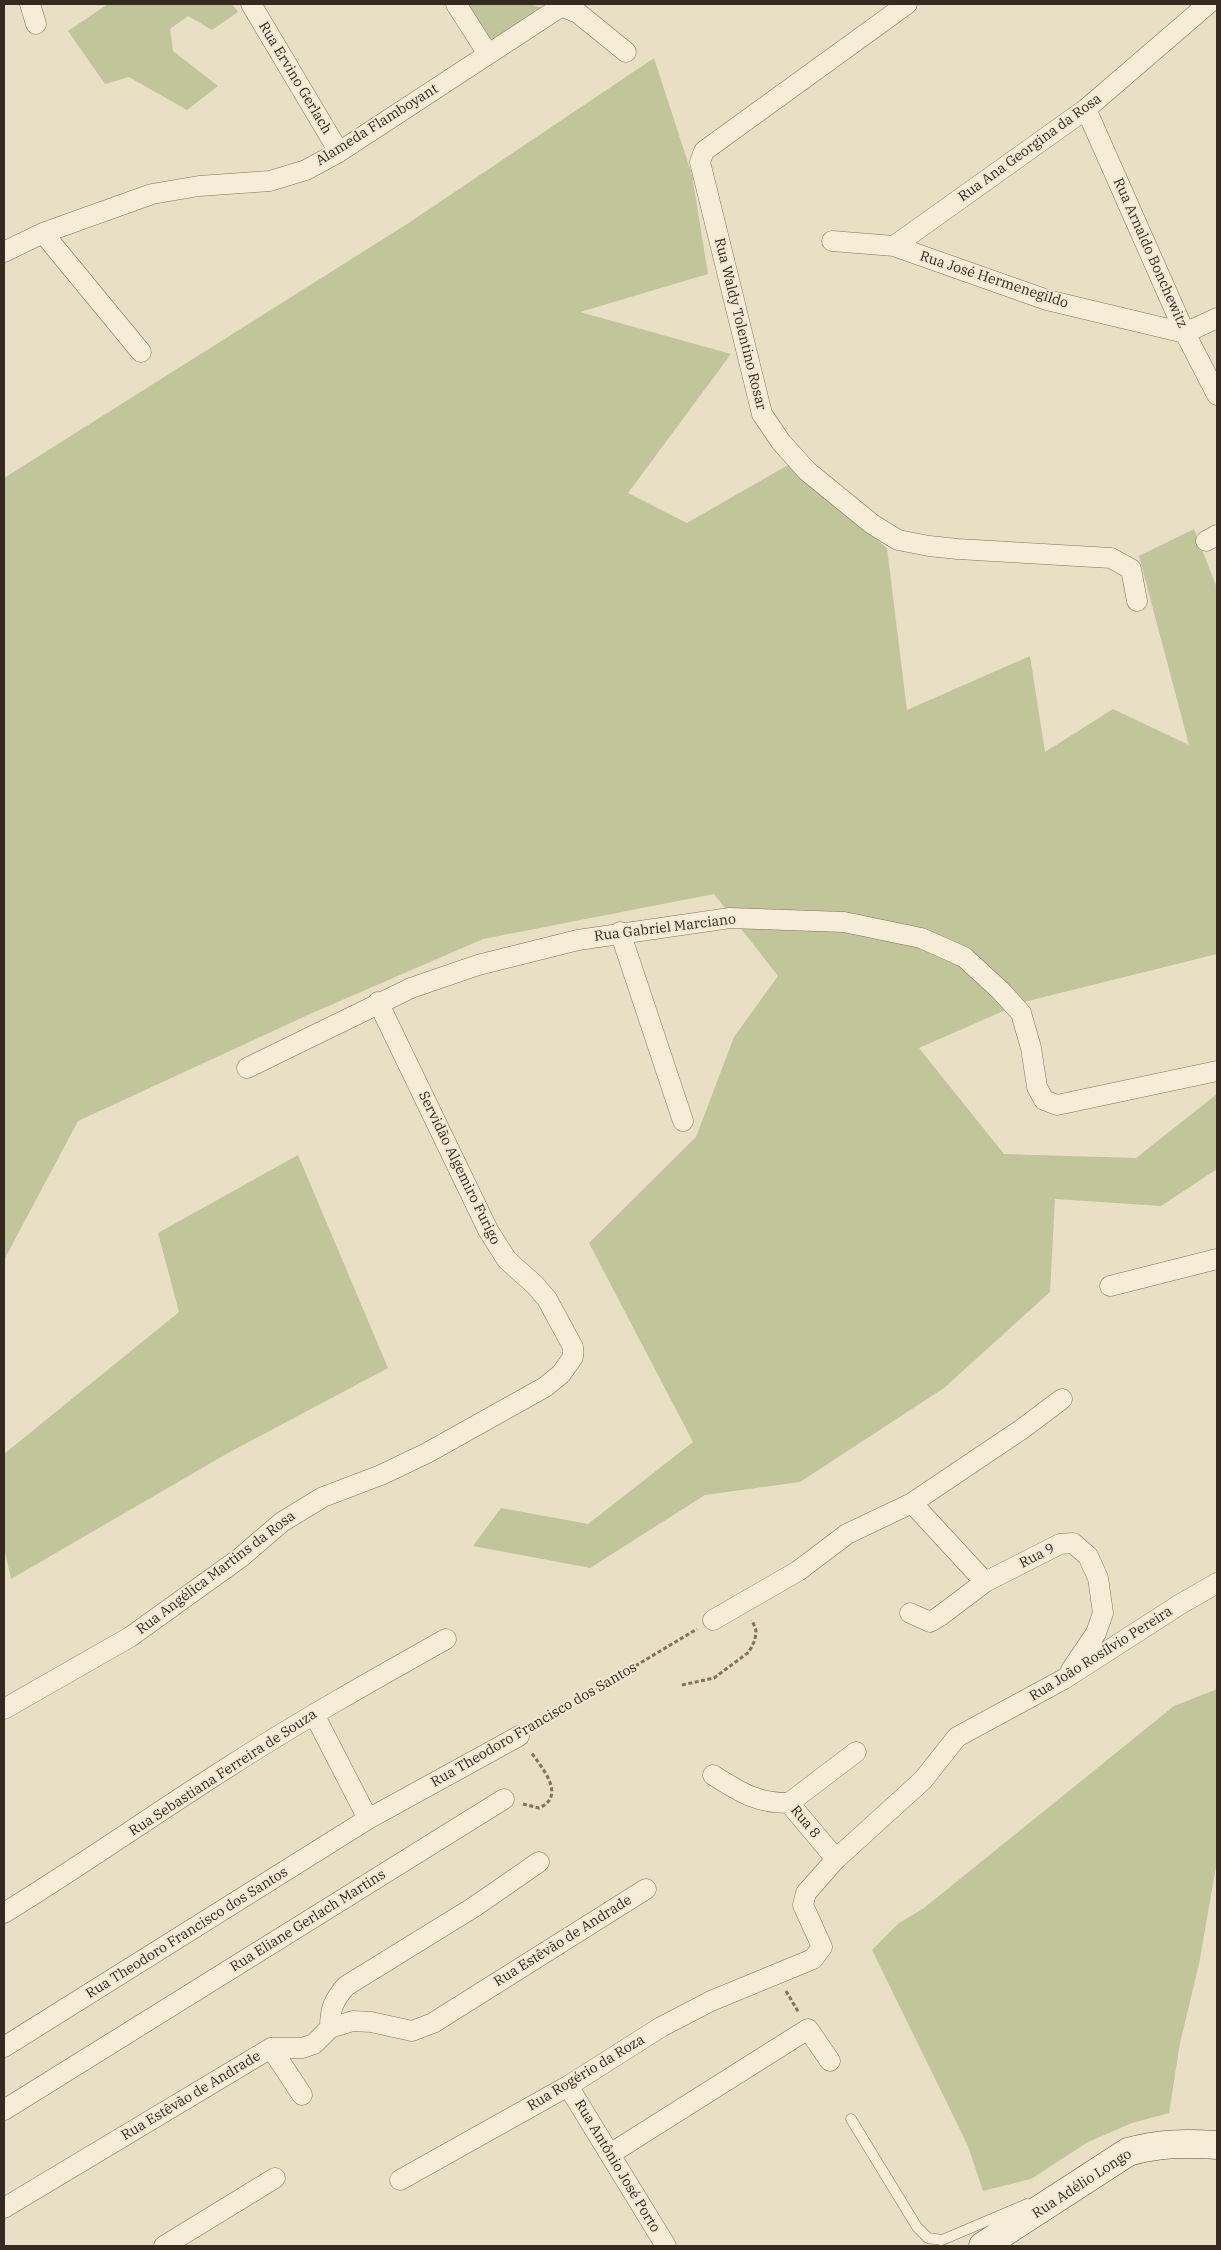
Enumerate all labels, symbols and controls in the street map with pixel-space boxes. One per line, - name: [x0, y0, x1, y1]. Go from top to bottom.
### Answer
- street label: Rua Ervino Gerlach: [255, 19, 335, 137]
- street label: Alameda Flamboyant: [313, 81, 441, 169]
- street label: Rua Ana Georgina da Rosa: [955, 90, 1105, 206]
- street label: Rua Arnaldo Bonchewitz: [1109, 176, 1191, 330]
- street label: Rua Waldy Tolentino Rosar: [710, 236, 770, 412]
- street label: Rua José Hermenegildo: [918, 248, 1070, 312]
- street label: Rua Gabriel Marciano: [593, 911, 737, 945]
- street label: Servidão Algemiro Furigo: [415, 1089, 503, 1247]
- street label: Rua Angélica Martins da Rosa: [133, 1508, 299, 1638]
- street label: Rua 9: [1017, 1540, 1057, 1572]
- street label: Rua João Rosílvio Pereira: [1026, 1603, 1176, 1705]
- street label: Rua Theodoro Francisco dos Santos: [428, 1659, 640, 1791]
- street label: Rua Sebastiana Ferreira de Souza: [126, 1706, 320, 1840]
- street label: Rua 8: [787, 1802, 823, 1842]
- street label: Rua Theodoro Francisco dos Santos: [83, 1864, 291, 2002]
- street label: Rua Eliane Gerlach Martins: [227, 1866, 389, 1976]
- street label: Rua Estêvão de Andrade: [491, 1892, 635, 1990]
- street label: Rua Rogério da Roza: [524, 2031, 648, 2115]
- street label: Rua Estêvão de Andrade: [118, 2048, 264, 2144]
- street label: Rua Antônio José Porto: [571, 2096, 663, 2236]
- street label: Rua Adélio Longo: [1029, 2146, 1135, 2222]

